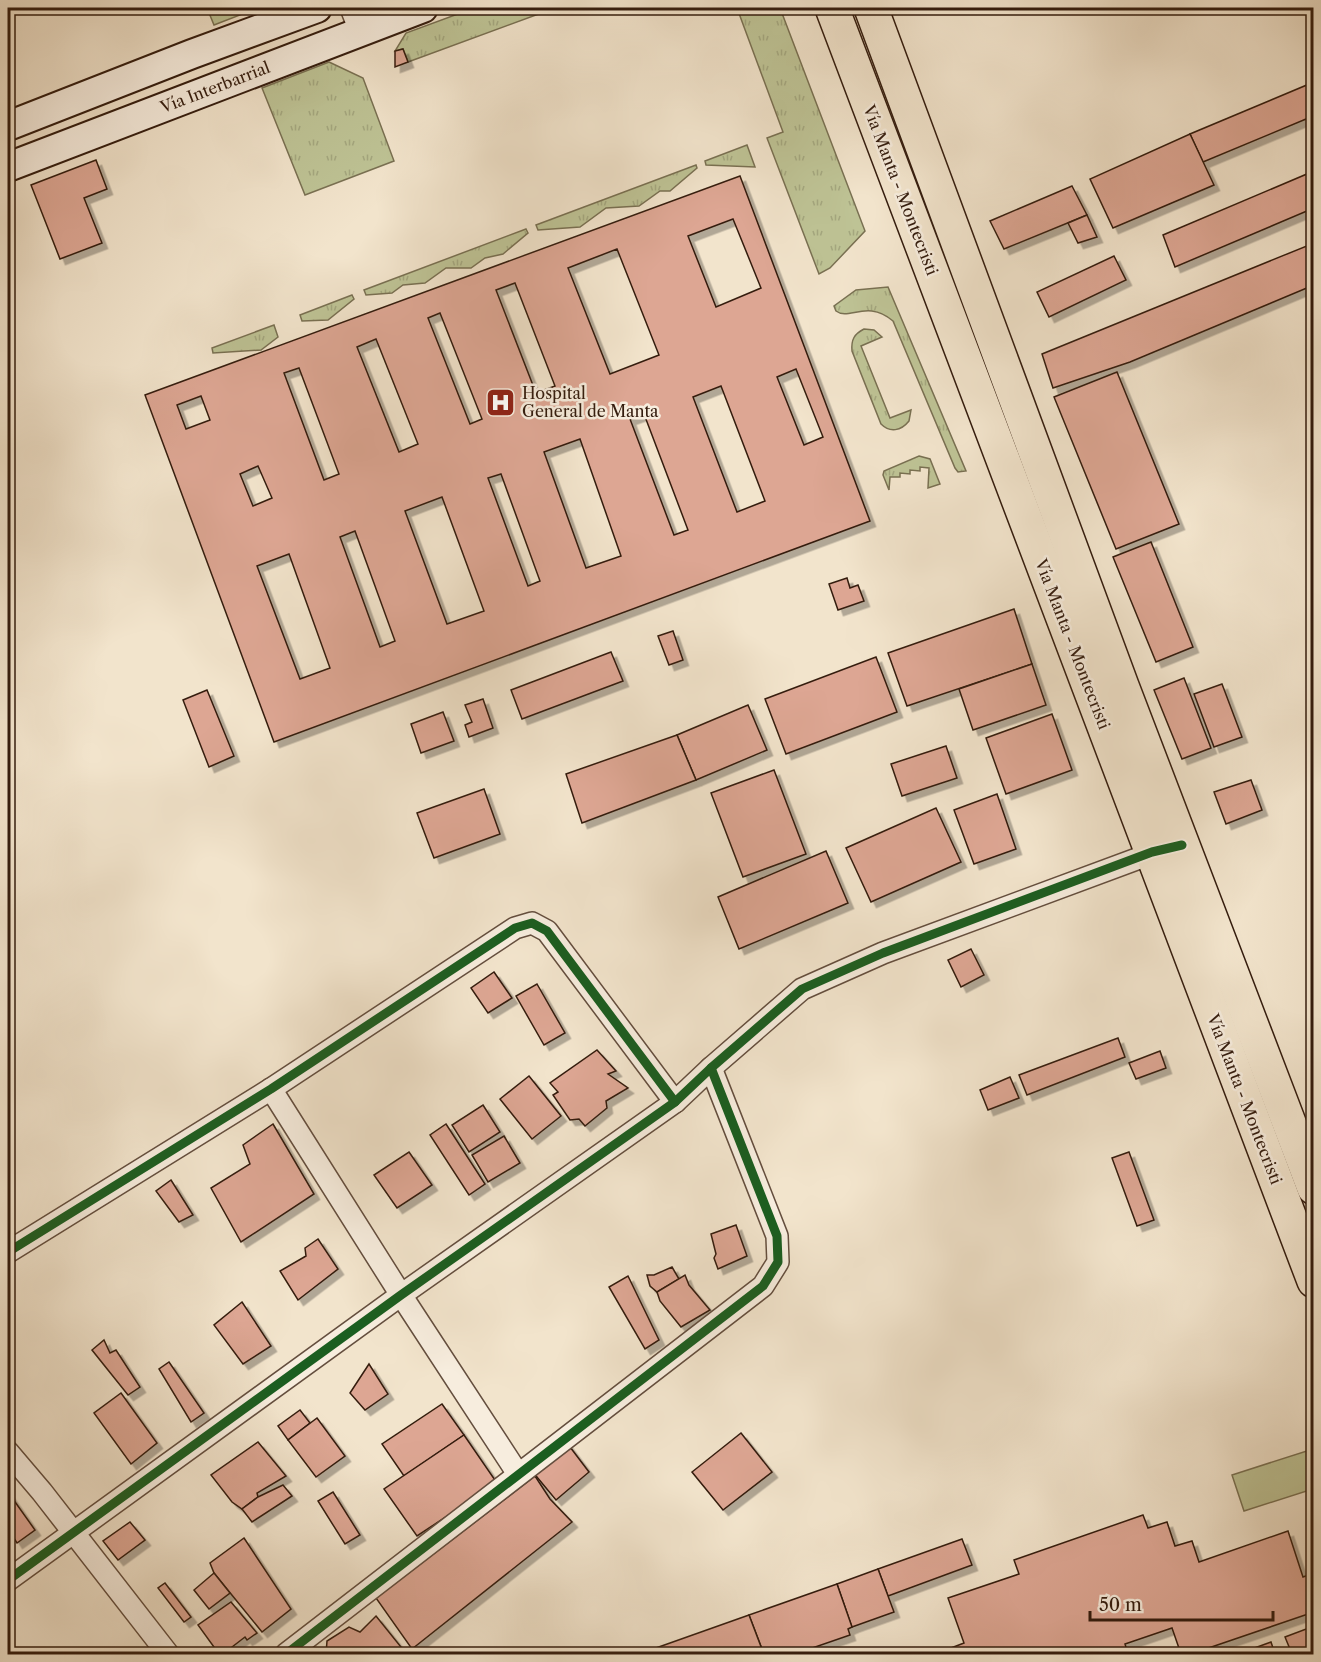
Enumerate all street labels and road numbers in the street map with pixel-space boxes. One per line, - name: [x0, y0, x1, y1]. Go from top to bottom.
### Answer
- street label: Vía Interbarrial: [156, 57, 273, 117]
- street label: Vía Manta - Montecristi: [859, 101, 943, 278]
- street label: Vía Manta - Montecristi: [1031, 555, 1115, 732]
- street label: Vía Manta - Montecristi: [1203, 1010, 1287, 1187]

